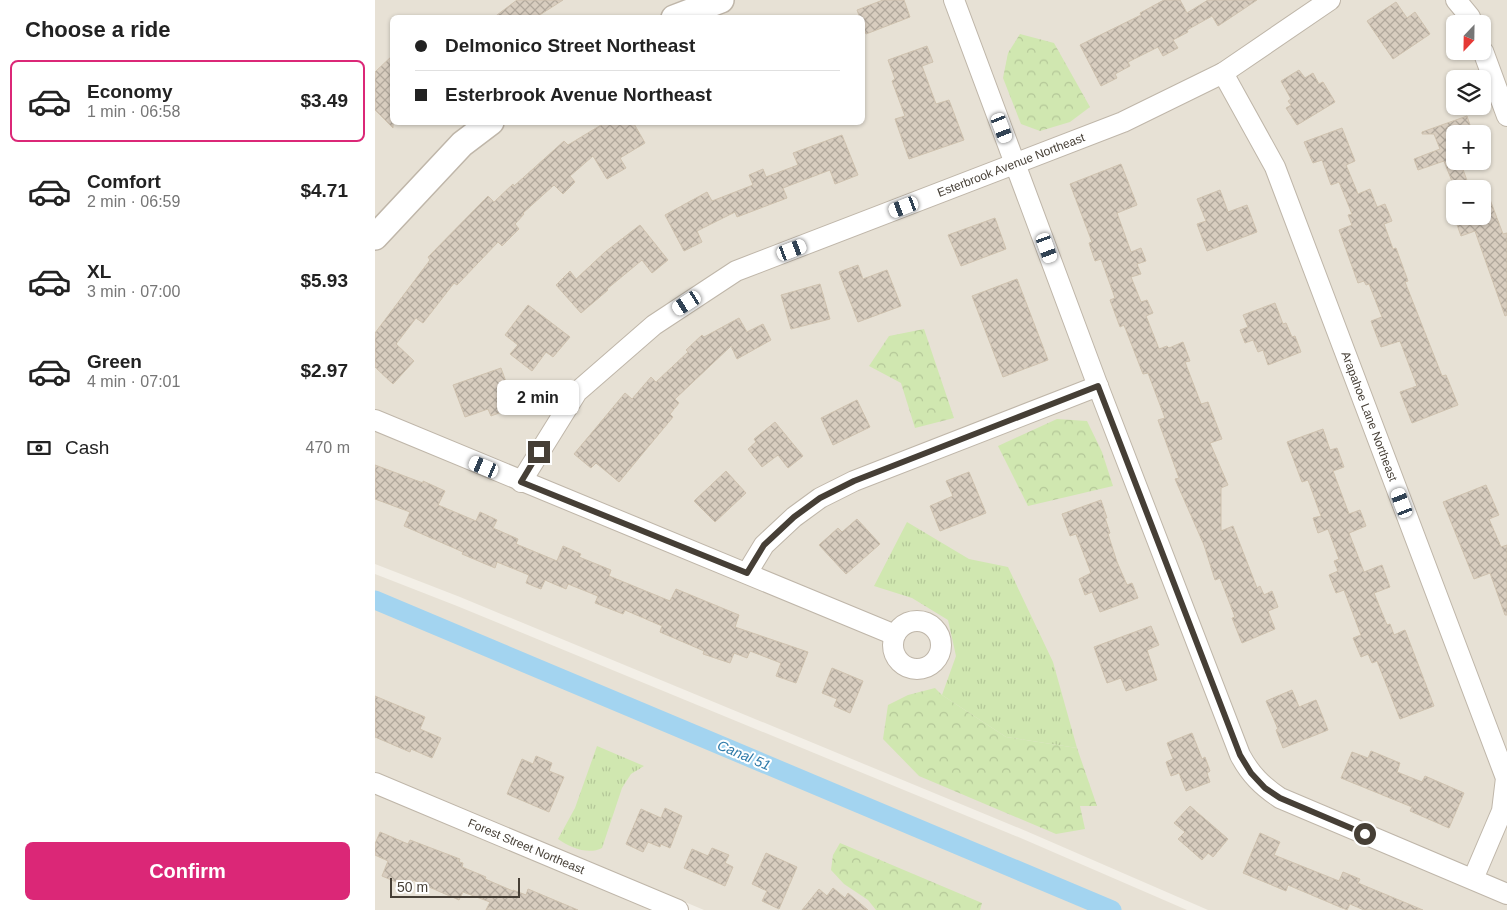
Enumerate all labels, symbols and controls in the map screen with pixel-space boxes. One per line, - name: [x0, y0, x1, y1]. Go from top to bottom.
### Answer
- north arrow: [1446, 15, 1491, 60]
- map controls: [1446, 15, 1491, 225]
- text: Choose a ride: [25, 17, 170, 42]
- text: Delmonico Street Northeast: [445, 35, 695, 56]
- button: layers: [1446, 70, 1491, 115]
- icon: car: [27, 79, 72, 124]
- text: Economy: [87, 81, 173, 102]
- text: Esterbrook Avenue Northeast: [445, 84, 712, 105]
- text: $3.49: [300, 90, 348, 111]
- text: 1 min · 06:58: [87, 103, 180, 120]
- car: [989, 111, 1014, 145]
- button: +: [1446, 125, 1491, 170]
- street label: Esterbrook Avenue Northeast: [935, 130, 1087, 200]
- icon: car: [27, 169, 72, 214]
- text: Comfort: [87, 171, 161, 192]
- text: $4.71: [300, 180, 348, 201]
- button: −: [1446, 180, 1491, 225]
- text: 2 min · 06:59: [87, 193, 180, 210]
- car: [887, 195, 920, 219]
- car: [1034, 231, 1059, 265]
- car: [775, 238, 808, 262]
- icon: car: [27, 259, 72, 304]
- text: XL: [87, 261, 111, 282]
- text: $5.93: [300, 270, 348, 291]
- text: 3 min · 07:00: [87, 283, 180, 300]
- car: [670, 289, 703, 317]
- icon: car: [27, 349, 72, 394]
- street label: Arapahoe Lane Northeast: [1338, 349, 1400, 484]
- text: Green: [87, 351, 142, 372]
- text: $2.97: [300, 360, 348, 381]
- text: 4 min · 07:01: [87, 373, 180, 390]
- callout: 2 min: [498, 380, 580, 414]
- text: 2 min: [517, 389, 559, 406]
- icon: cash: [25, 434, 53, 462]
- text: Cash: [65, 437, 109, 458]
- text: 470 m: [306, 439, 350, 456]
- route end: [528, 441, 550, 463]
- car: [467, 454, 500, 480]
- car: [1389, 486, 1414, 520]
- water label: Canal 51: [715, 737, 773, 773]
- street label: Forest Street Northeast: [466, 816, 587, 877]
- route start: [1354, 823, 1376, 845]
- button: Confirm: [25, 842, 350, 900]
- scale bar: [390, 875, 520, 898]
- text: 50 m: [397, 879, 428, 895]

